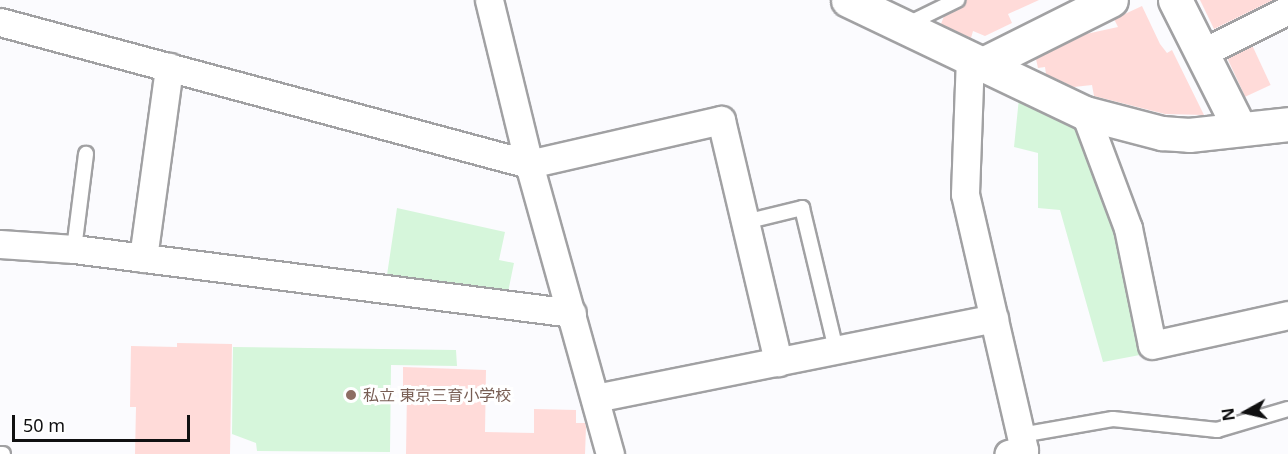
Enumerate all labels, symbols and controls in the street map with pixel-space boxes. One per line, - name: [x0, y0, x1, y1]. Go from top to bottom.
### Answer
- north arrow: [1216, 382, 1276, 442]
- place label: 私立 東京三育小学校: [363, 385, 511, 405]
- marker: 私立 東京三育小学校: [344, 388, 358, 402]
- scale bar: [15, 403, 194, 441]
- text: N: [1216, 407, 1240, 422]
- text: 50 m: [23, 413, 65, 437]

